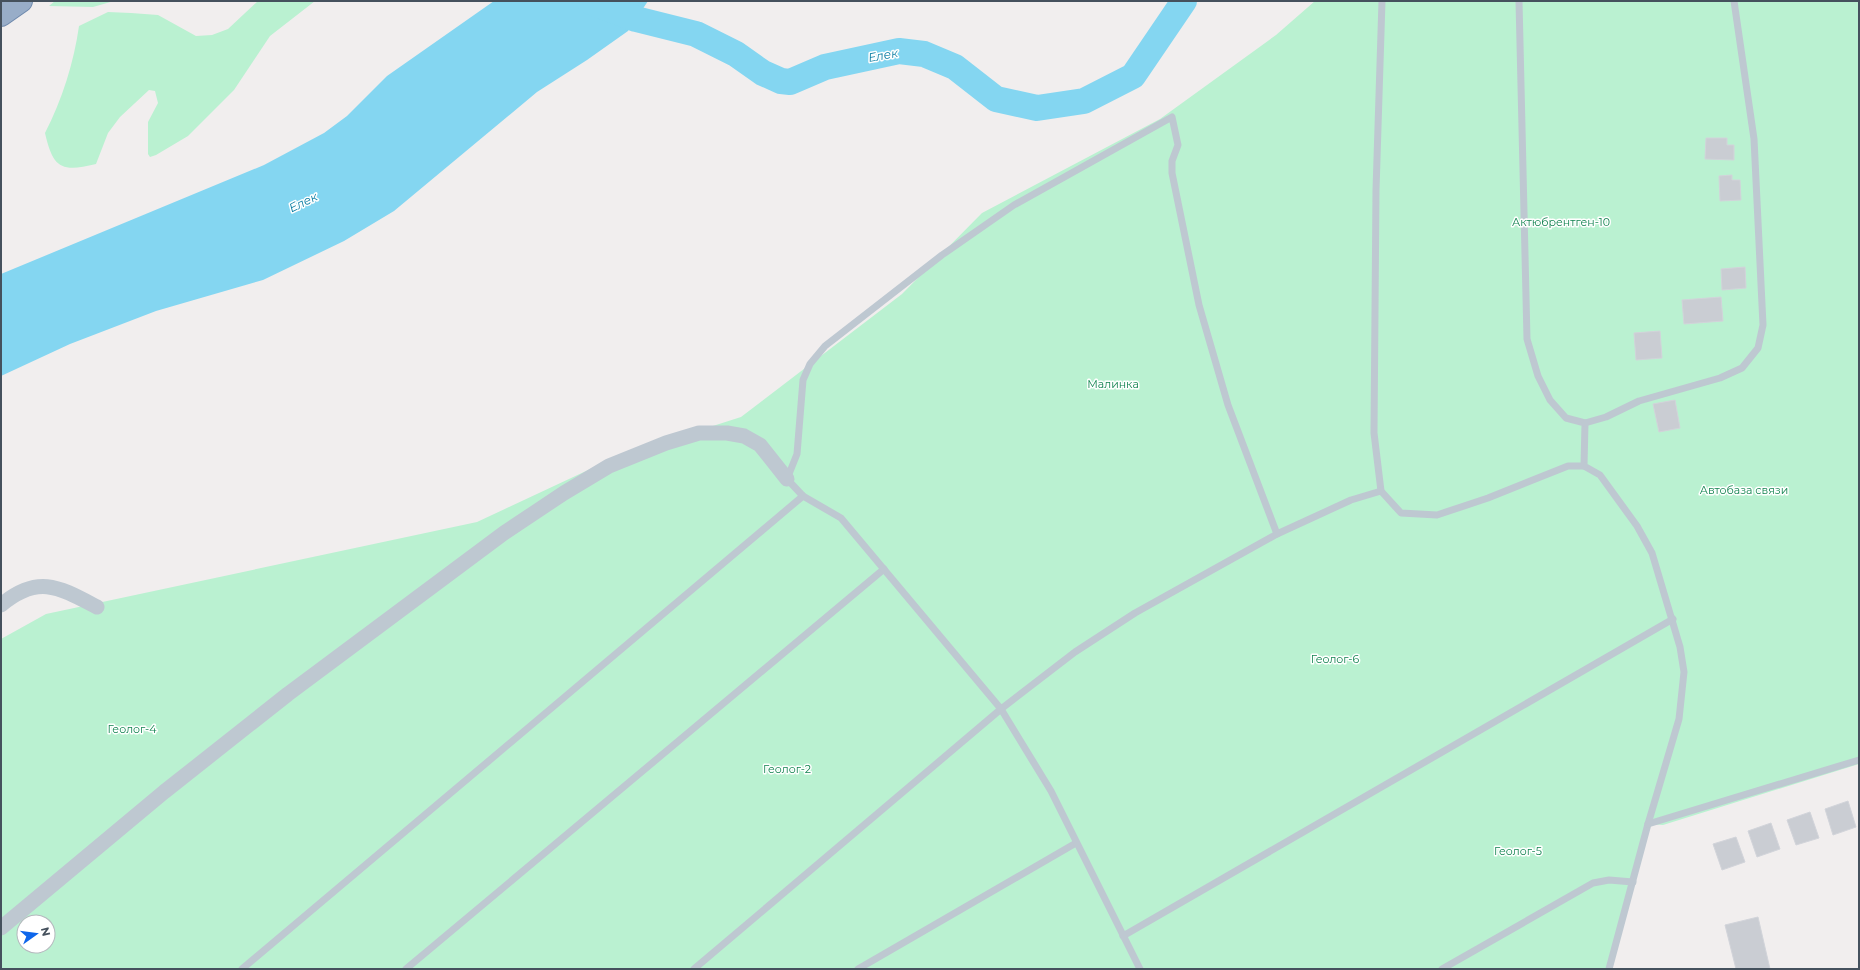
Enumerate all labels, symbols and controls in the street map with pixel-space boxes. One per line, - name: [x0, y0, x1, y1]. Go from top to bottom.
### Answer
- water label: Елек: [867, 45, 900, 65]
- water label: Елек: [286, 188, 321, 215]
- park label: Актюбрентген-10: [1512, 215, 1610, 229]
- park label: Малинка: [1087, 377, 1139, 391]
- park label: Автобаза связи: [1700, 483, 1788, 497]
- park label: Геолог-6: [1311, 652, 1360, 666]
- park label: Геолог-4: [107, 722, 157, 736]
- park label: Геолог-2: [763, 762, 811, 776]
- park label: Геолог-5: [1494, 844, 1542, 858]
- north arrow: [16, 914, 56, 954]
- text: N: [38, 926, 54, 938]

